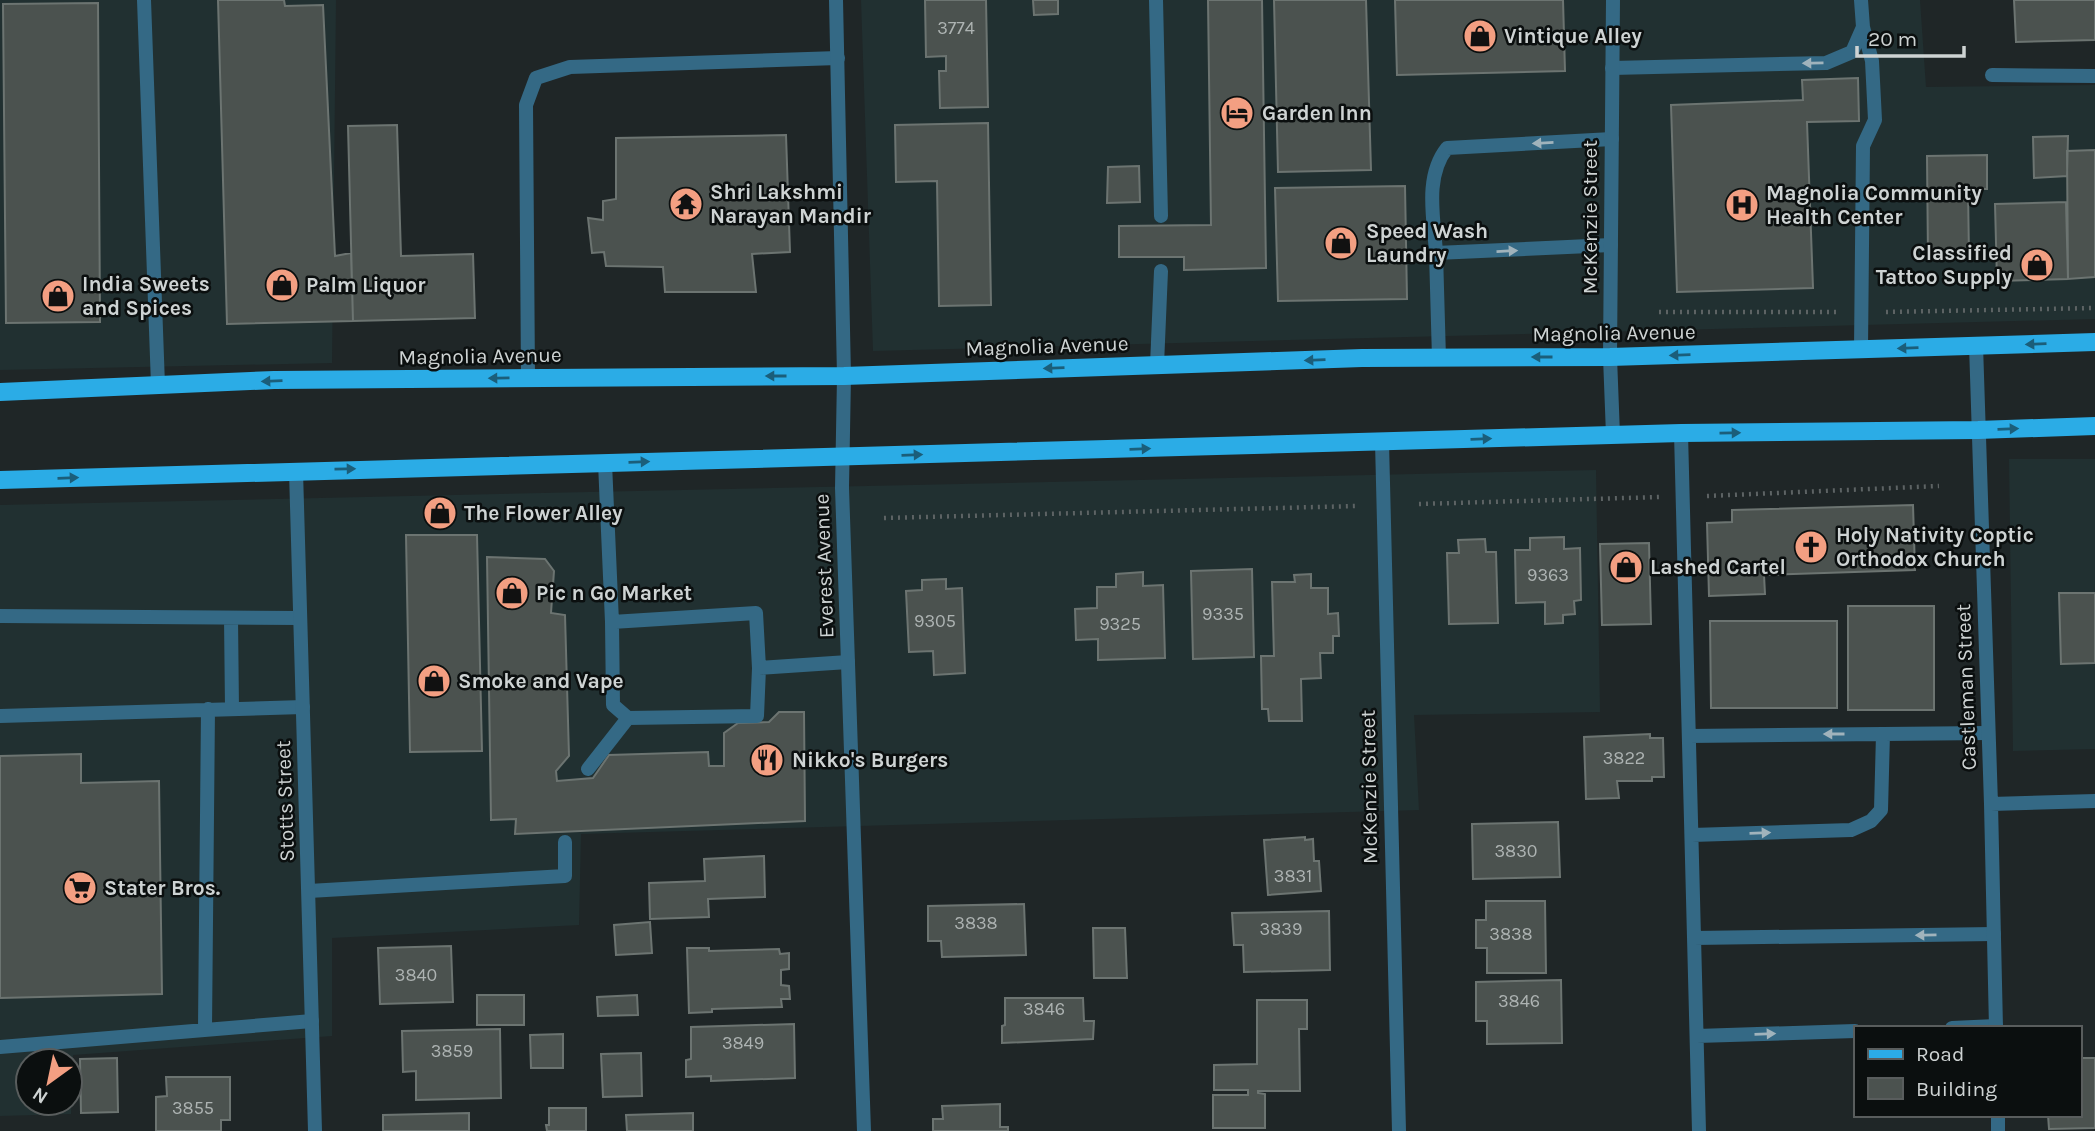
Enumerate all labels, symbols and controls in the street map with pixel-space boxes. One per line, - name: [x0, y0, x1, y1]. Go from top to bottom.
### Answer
- scale bar: [1857, 14, 1964, 58]
- house number: 3774: [937, 17, 975, 39]
- shop icon: Vintique Alley: [1461, 17, 1499, 55]
- place label: Vintique Alley: [1504, 24, 1642, 49]
- text: 20 m: [1868, 27, 1917, 51]
- one-way arrow: [1802, 58, 1824, 69]
- hotel icon: Garden Inn: [1218, 94, 1256, 132]
- place label: Garden Inn: [1262, 101, 1372, 125]
- one-way arrow: [1532, 138, 1554, 149]
- street label: McKenzie Street: [1578, 140, 1602, 294]
- place label: Shri Lakshmi Narayan Mandir: [710, 180, 872, 228]
- place label: Magnolia Community Health Center: [1766, 181, 1982, 229]
- temple icon: Shri Lakshmi Narayan Mandir: [667, 185, 705, 223]
- hospital icon: Magnolia Community Health Center: [1723, 186, 1761, 224]
- place label: Speed Wash Laundry: [1366, 219, 1488, 267]
- shop icon: Speed Wash Laundry: [1322, 224, 1360, 262]
- place label: Classified Tattoo Supply: [1876, 241, 2012, 289]
- one-way arrow: [1497, 245, 1519, 256]
- shop icon: Classified Tattoo Supply: [2018, 246, 2056, 284]
- shop icon: Palm Liquor: [263, 266, 301, 304]
- place label: India Sweets and Spices: [82, 272, 210, 320]
- place label: Palm Liquor: [306, 273, 426, 298]
- shop icon: India Sweets and Spices: [39, 277, 77, 315]
- street label: Magnolia Avenue: [1532, 320, 1696, 346]
- street label: Magnolia Avenue: [965, 331, 1129, 361]
- one-way arrow: [2024, 338, 2046, 349]
- one-way arrow: [1897, 342, 1919, 353]
- street label: Magnolia Avenue: [398, 343, 562, 369]
- one-way arrow: [1669, 349, 1691, 360]
- one-way arrow: [1531, 351, 1553, 363]
- one-way arrow: [1303, 354, 1325, 365]
- one-way arrow: [1043, 363, 1065, 374]
- one-way arrow: [765, 370, 787, 382]
- one-way arrow: [488, 372, 510, 384]
- one-way arrow: [261, 375, 283, 386]
- one-way arrow: [1997, 423, 2019, 434]
- one-way arrow: [1720, 427, 1742, 438]
- one-way arrow: [1470, 434, 1492, 445]
- one-way arrow: [1129, 443, 1151, 454]
- one-way arrow: [902, 449, 924, 461]
- one-way arrow: [628, 457, 650, 468]
- one-way arrow: [334, 464, 356, 475]
- one-way arrow: [57, 472, 79, 483]
- street label: Everest Avenue: [809, 493, 839, 639]
- shop icon: The Flower Alley: [421, 494, 459, 532]
- place label: The Flower Alley: [464, 501, 623, 525]
- place label: Holy Nativity Coptic Orthodox Church: [1836, 523, 2034, 571]
- church icon: Holy Nativity Coptic Orthodox Church: [1792, 528, 1830, 566]
- shop icon: Lashed Cartel: [1607, 548, 1645, 586]
- place label: Lashed Cartel: [1650, 555, 1786, 579]
- house number: 9363: [1527, 564, 1569, 586]
- shop icon: Pic n Go Market: [493, 574, 531, 612]
- place label: Pic n Go Market: [536, 581, 692, 605]
- house number: 9335: [1202, 603, 1244, 625]
- street label: Castleman Street: [1951, 603, 1981, 771]
- house number: 9305: [914, 610, 956, 632]
- house number: 9325: [1099, 613, 1141, 635]
- shop icon: Smoke and Vape: [415, 662, 453, 700]
- place label: Smoke and Vape: [458, 669, 624, 693]
- street label: McKenzie Street: [1356, 709, 1382, 864]
- one-way arrow: [1823, 728, 1845, 740]
- street label: Stotts Street: [271, 740, 299, 862]
- restaurant icon: Nikko's Burgers: [748, 741, 786, 779]
- house number: 3822: [1603, 747, 1645, 769]
- place label: Nikko's Burgers: [792, 748, 948, 772]
- one-way arrow: [1749, 827, 1771, 838]
- house number: 3830: [1494, 840, 1538, 862]
- house number: 3831: [1274, 865, 1312, 887]
- supermarket icon: Stater Bros.: [61, 869, 99, 907]
- place label: Stater Bros.: [104, 876, 220, 900]
- house number: 3838: [954, 912, 998, 934]
- house number: 3839: [1260, 918, 1302, 940]
- house number: 3838: [1489, 923, 1533, 945]
- one-way arrow: [1914, 929, 1936, 941]
- house number: 3840: [395, 964, 437, 986]
- house number: 3846: [1498, 990, 1540, 1012]
- house number: 3846: [1023, 998, 1065, 1020]
- legend: [1854, 1026, 2081, 1117]
- one-way arrow: [1754, 1028, 1776, 1039]
- house number: 3849: [722, 1032, 764, 1054]
- house number: 3859: [431, 1040, 473, 1062]
- text: Road: [1916, 1042, 1964, 1066]
- north arrow: [14, 1047, 84, 1117]
- text: Building: [1916, 1077, 1997, 1101]
- text: N: [29, 1082, 52, 1108]
- house number: 3855: [172, 1097, 214, 1119]

